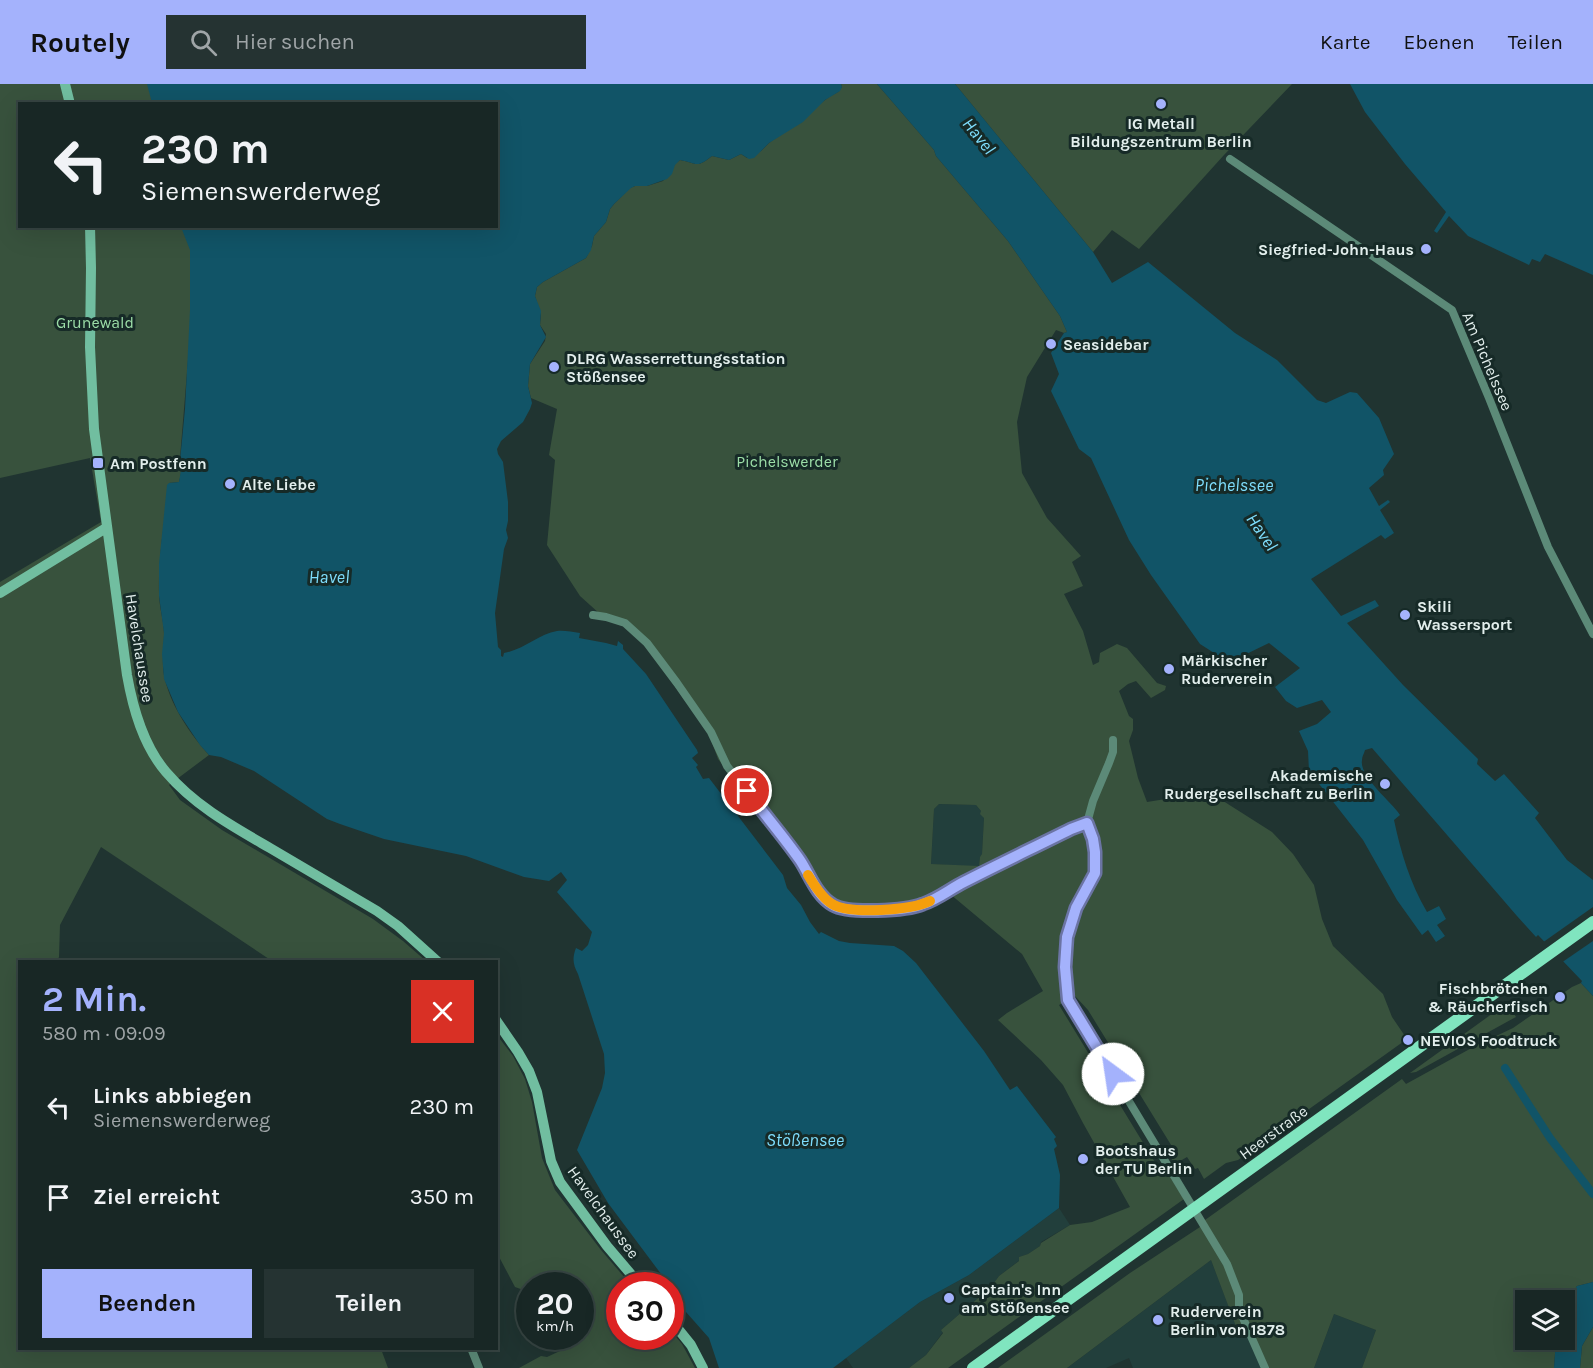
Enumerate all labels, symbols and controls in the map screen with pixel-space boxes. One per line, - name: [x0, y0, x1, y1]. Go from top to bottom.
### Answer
- search box: [166, 15, 586, 69]
- text: Routely: [30, 26, 130, 59]
- icon: search: [187, 26, 220, 59]
- text: Hier suchen: [235, 29, 355, 55]
- text: Karte: [1320, 30, 1371, 54]
- text: Ebenen: [1404, 30, 1475, 54]
- text: Teilen: [1508, 30, 1563, 54]
- marker: IG Metall Bildungszentrum Berlin: [1154, 97, 1168, 111]
- water label: Havel: [958, 113, 1001, 159]
- place label: IG Metall Bildungszentrum Berlin: [1070, 114, 1252, 151]
- text: 230 m: [141, 124, 270, 174]
- icon: left: [42, 126, 120, 204]
- text: Siemenswerderweg: [141, 175, 380, 207]
- place label: Siegfried-John-Haus: [1258, 240, 1414, 259]
- marker: Siegfried-John-Haus: [1419, 242, 1433, 256]
- street label: Am Pichelssee: [1458, 309, 1517, 413]
- park label: Grunewald: [56, 313, 134, 332]
- place label: Seasidebar: [1063, 335, 1149, 354]
- marker: Seasidebar: [1044, 337, 1058, 351]
- place label: DLRG Wasserrettungsstation Stößensee: [566, 349, 785, 386]
- marker: DLRG Wasserrettungsstation Stößensee: [547, 360, 561, 374]
- park label: Pichelswerder: [736, 452, 838, 471]
- place label: Am Postfenn: [110, 454, 207, 473]
- marker: Am Postfenn: [91, 456, 105, 470]
- water label: Pichelssee: [1195, 474, 1273, 496]
- place label: Alte Liebe: [242, 475, 316, 494]
- marker: Alte Liebe: [223, 477, 237, 491]
- water label: Havel: [1241, 509, 1283, 556]
- water label: Havel: [309, 566, 350, 588]
- street label: Havelchaussee: [122, 592, 157, 704]
- place label: Skili Wassersport: [1417, 597, 1512, 634]
- marker: Skili Wassersport: [1398, 608, 1412, 622]
- place label: Märkischer Ruderverein: [1181, 651, 1273, 688]
- marker: Märkischer Ruderverein: [1162, 662, 1176, 676]
- pin: [721, 765, 772, 816]
- place label: Akademische Rudergesellschaft zu Berlin: [1164, 766, 1373, 803]
- icon: arrive: [730, 774, 763, 807]
- marker: Akademische Rudergesellschaft zu Berlin: [1378, 777, 1392, 791]
- text: 2 Min.: [42, 978, 146, 1020]
- place label: Fischbrötchen & Räucherfisch: [1428, 979, 1548, 1016]
- button: close: [411, 980, 474, 1043]
- marker: Fischbrötchen & Räucherfisch: [1553, 990, 1567, 1004]
- text: 580 m · 09:09: [42, 1022, 166, 1045]
- place label: NEVIOS Foodtruck: [1420, 1031, 1558, 1050]
- marker: NEVIOS Foodtruck: [1401, 1033, 1415, 1047]
- position arrow: [1081, 1042, 1145, 1106]
- text: Links abbiegen: [93, 1083, 252, 1109]
- icon: left: [42, 1091, 75, 1124]
- text: 230 m: [409, 1094, 474, 1120]
- street label: Heerstraße: [1235, 1101, 1311, 1164]
- text: Siemenswerderweg: [93, 1109, 270, 1132]
- water label: Stößensee: [766, 1129, 844, 1151]
- place label: Bootshaus der TU Berlin: [1095, 1141, 1192, 1178]
- marker: Bootshaus der TU Berlin: [1076, 1152, 1090, 1166]
- street label: Havelchaussee: [564, 1162, 644, 1262]
- icon: arrive: [42, 1181, 75, 1214]
- text: Ziel erreicht: [93, 1184, 220, 1210]
- text: 350 m: [410, 1184, 474, 1210]
- button: Beenden: [42, 1269, 252, 1338]
- button: Teilen: [264, 1269, 474, 1338]
- speed limit sign: 30: [606, 1272, 684, 1350]
- place label: Captain's Inn am Stößensee: [961, 1280, 1069, 1317]
- text: 20: [536, 1286, 574, 1322]
- map controls: [1515, 1290, 1575, 1350]
- button: layers: [1515, 1290, 1575, 1350]
- marker: Captain's Inn am Stößensee: [942, 1291, 956, 1305]
- place label: Ruderverein Berlin von 1878: [1170, 1302, 1285, 1339]
- marker: Ruderverein Berlin von 1878: [1151, 1313, 1165, 1327]
- text: km/h: [536, 1317, 574, 1335]

